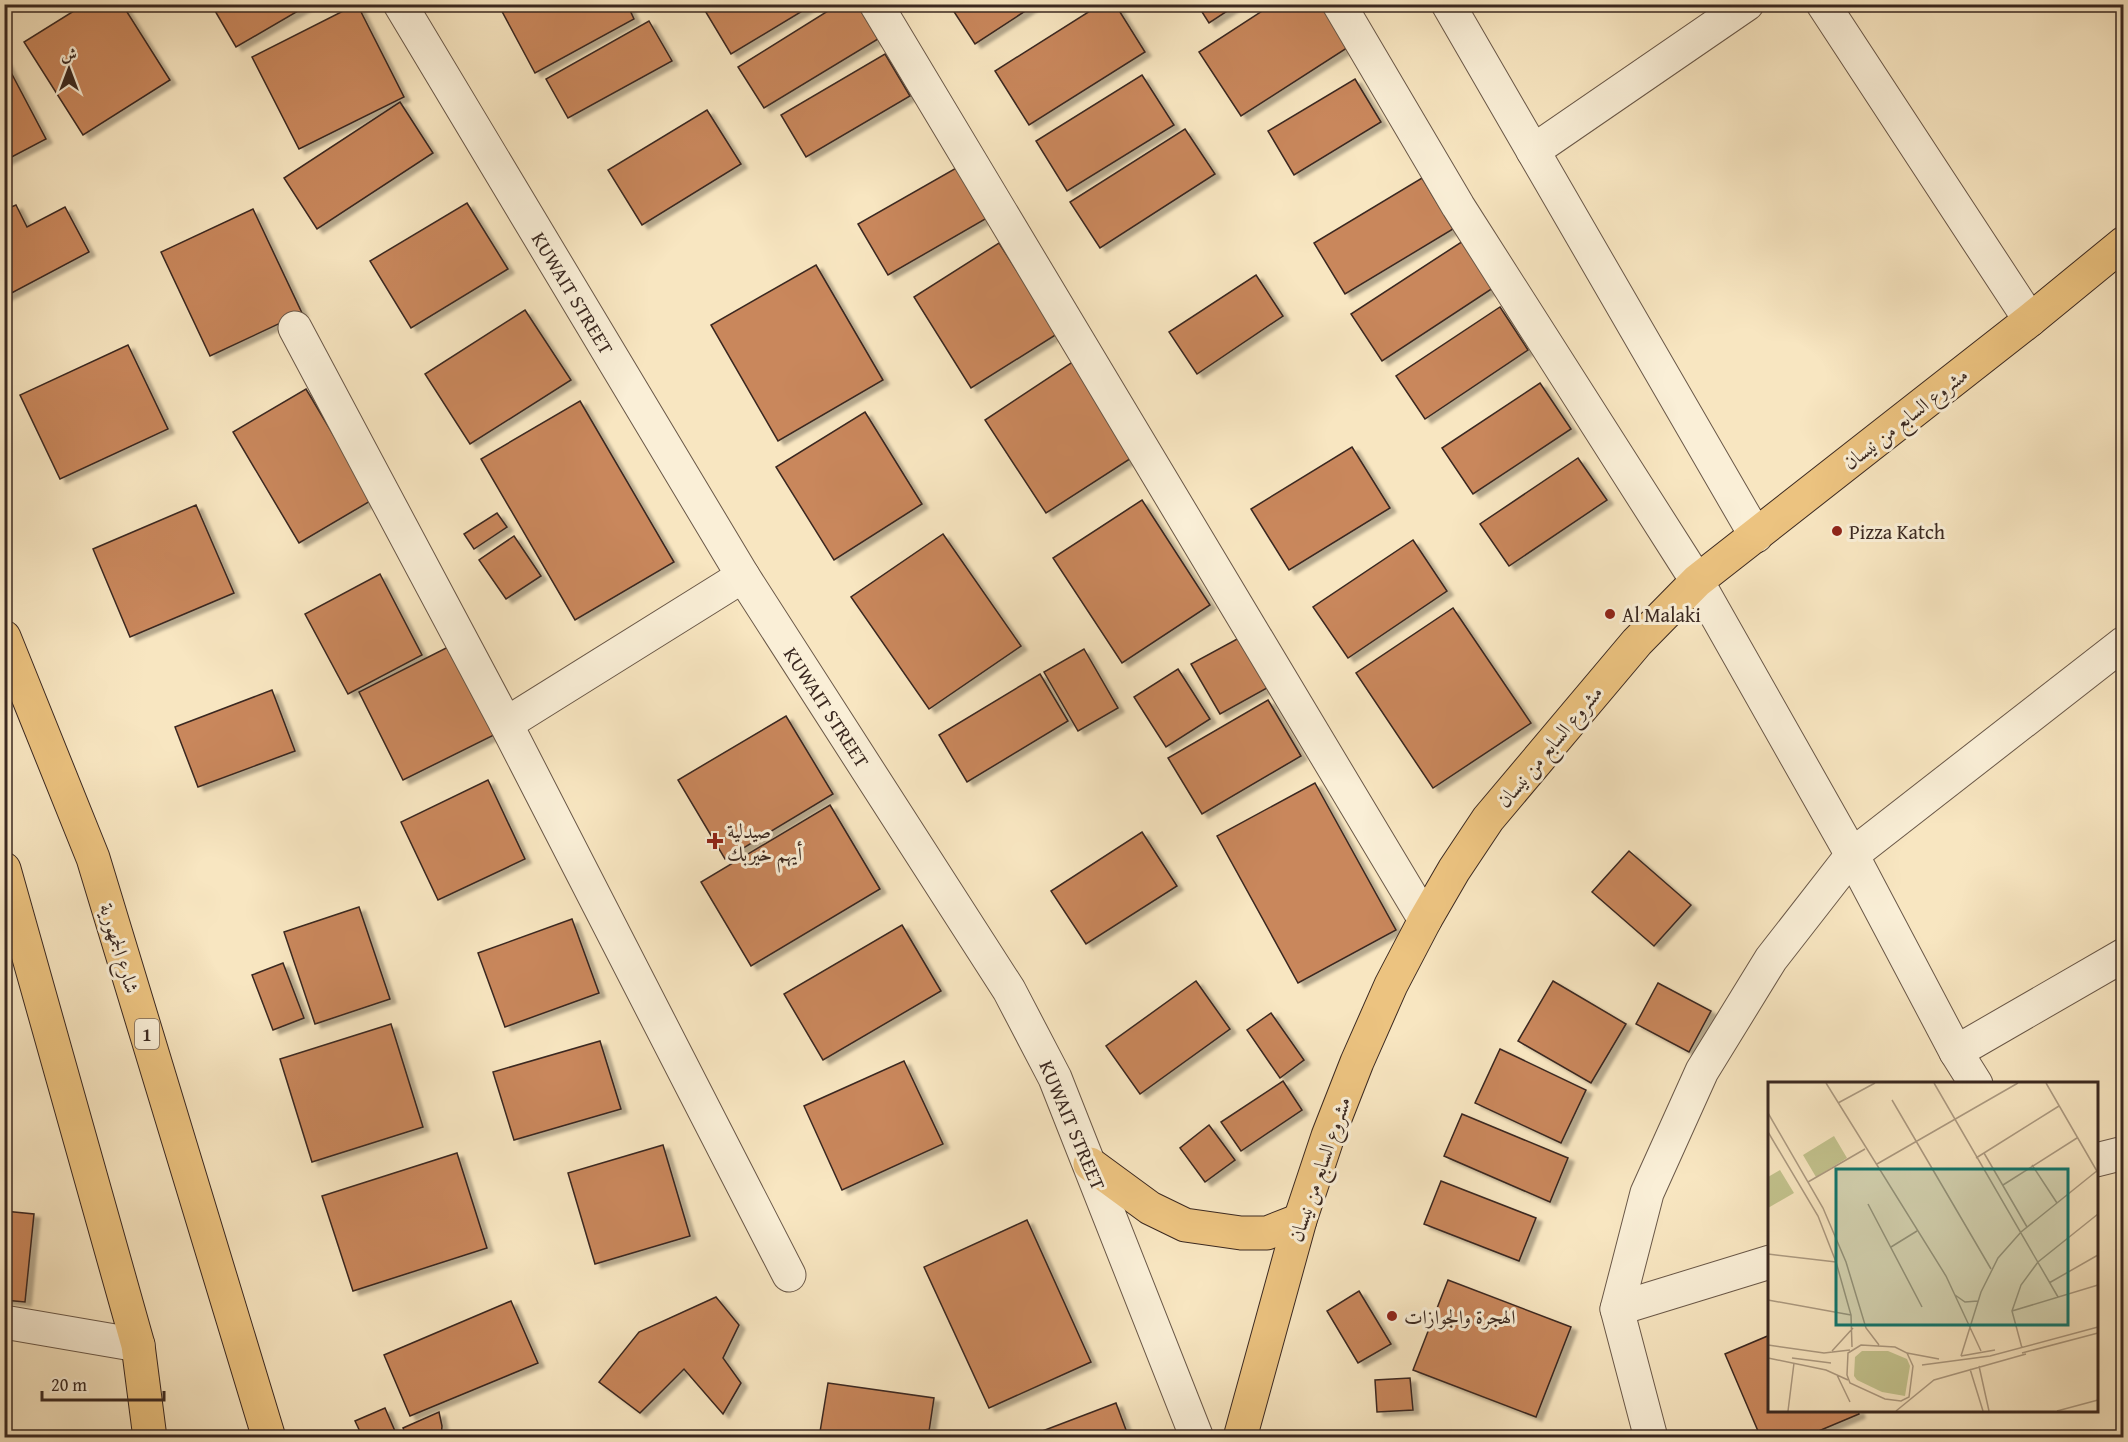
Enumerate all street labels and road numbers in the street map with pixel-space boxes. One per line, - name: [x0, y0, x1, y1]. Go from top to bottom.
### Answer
- street label: KUWAIT STREET: [525, 226, 621, 360]
- street label: مشروع السابع من نيسان: [1836, 360, 1976, 479]
- street label: KUWAIT STREET: [777, 641, 877, 773]
- street label: مشروع السابع من نيسان: [1489, 679, 1612, 816]
- street label: شارع الجمهورية: [89, 899, 147, 998]
- road number: 1: [135, 1019, 159, 1049]
- street label: KUWAIT STREET: [1033, 1056, 1113, 1194]
- street label: مشروع السابع من نيسان: [1281, 1093, 1361, 1247]

